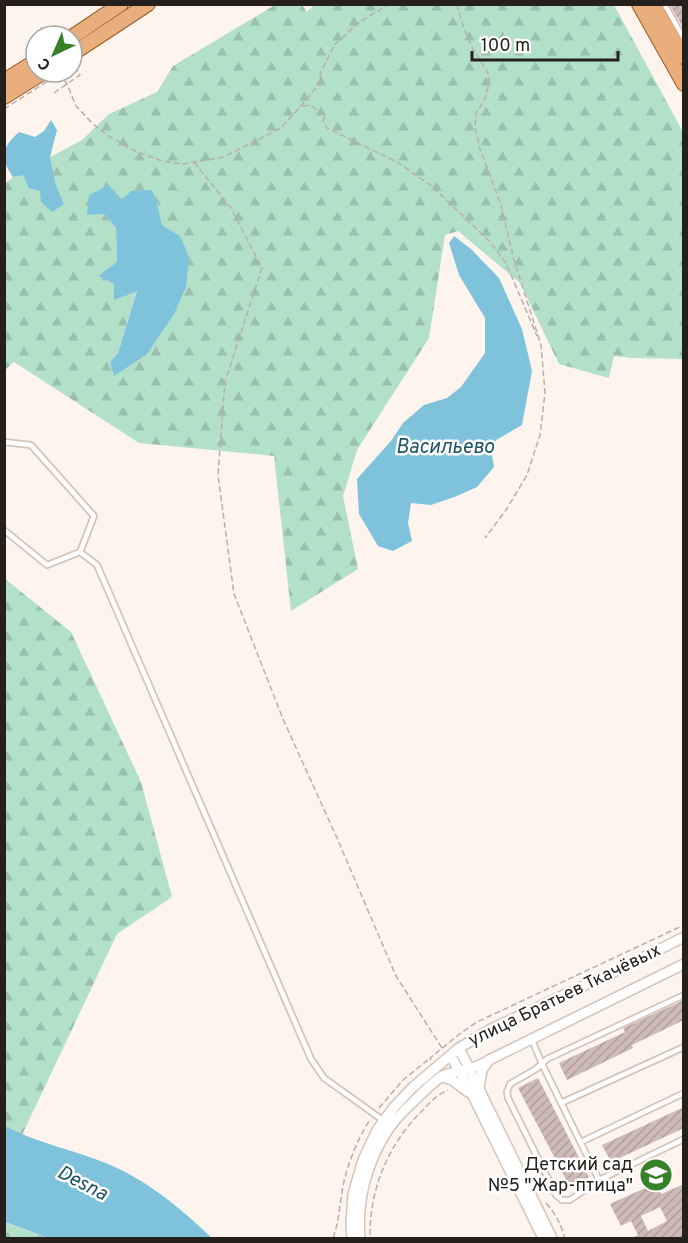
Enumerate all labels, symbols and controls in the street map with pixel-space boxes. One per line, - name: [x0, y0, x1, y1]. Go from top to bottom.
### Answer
- north arrow: [24, 24, 84, 84]
- scale bar: [472, 24, 618, 62]
- text: 100 m: [481, 35, 530, 58]
- text: С: [34, 53, 56, 74]
- water label: Васильево: [396, 435, 495, 461]
- street label: улица Братьев Ткачёвых: [465, 939, 665, 1053]
- place label: Детский сад №5 "Жар-птица": [488, 1154, 633, 1198]
- school or university icon: Детский сад №5 "Жар-птица": [638, 1157, 674, 1193]
- water label: Desna: [52, 1160, 112, 1208]

